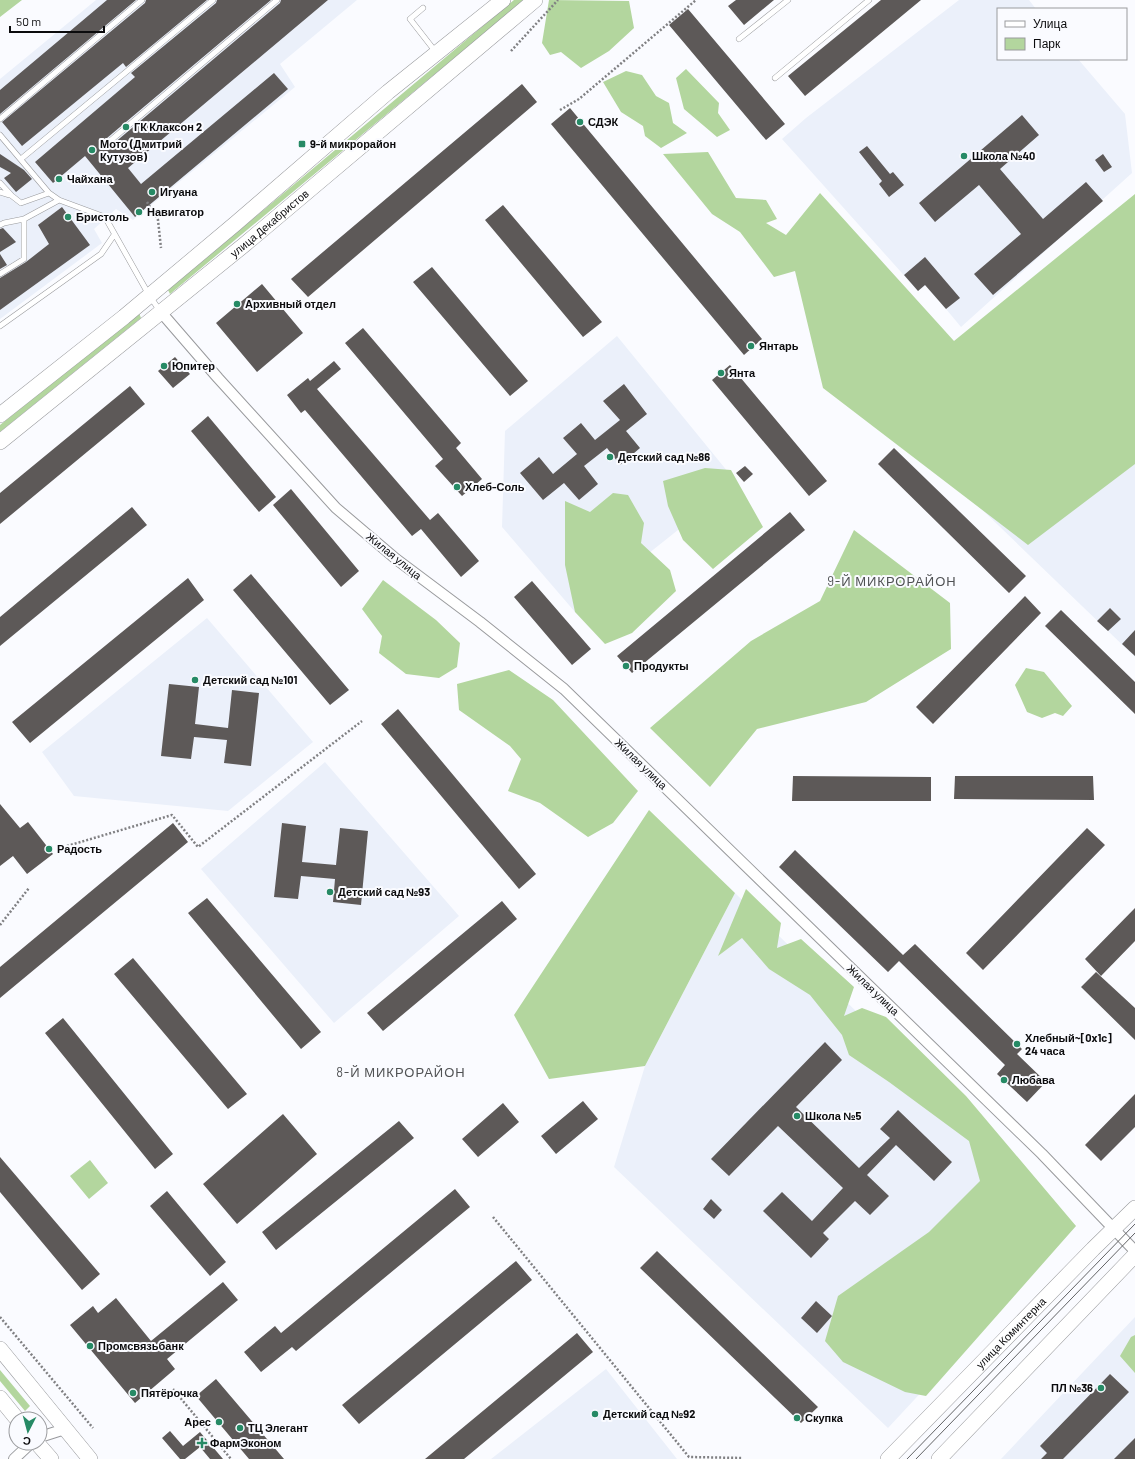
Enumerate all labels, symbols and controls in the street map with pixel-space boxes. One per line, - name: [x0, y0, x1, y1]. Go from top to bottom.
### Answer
- scale bar: [10, 8, 104, 34]
- legend: [997, 8, 1127, 60]
- text: 50 m: [16, 14, 41, 28]
- text: Улица: [1033, 16, 1067, 31]
- text: Парк: [1033, 36, 1061, 51]
- place label: СДЭК: [588, 115, 618, 128]
- marker: СДЭК: [575, 117, 585, 127]
- place label: ГК Клаксон 2: [134, 120, 202, 133]
- marker: ГК Клаксон 2: [121, 122, 131, 132]
- place label: Мото (Дмитрий Кутузов): [100, 137, 182, 163]
- place label: 9-й микрорайон: [310, 137, 396, 150]
- marker: 9-й микрорайон: [297, 139, 307, 149]
- marker: Мото (Дмитрий Кутузов): [87, 145, 97, 155]
- place label: Школа №40: [972, 149, 1035, 162]
- marker: Школа №40: [959, 151, 969, 161]
- place label: Чайхана: [67, 172, 113, 185]
- marker: Чайхана: [54, 174, 64, 184]
- place label: Игуана: [160, 185, 198, 198]
- street label: улица Декабристов: [227, 186, 311, 260]
- marker: Игуана: [147, 187, 157, 197]
- place label: Навигатор: [147, 205, 204, 218]
- marker: Навигатор: [134, 207, 144, 217]
- place label: Бристоль: [76, 210, 129, 223]
- marker: Бристоль: [63, 212, 73, 222]
- place label: Архивный отдел: [245, 297, 336, 310]
- marker: Архивный отдел: [232, 299, 242, 309]
- place label: Янтарь: [759, 339, 799, 352]
- marker: Янтарь: [746, 341, 756, 351]
- place label: Юпитер: [172, 359, 215, 372]
- marker: Юпитер: [159, 361, 169, 371]
- place label: Янта: [729, 366, 756, 379]
- marker: Янта: [716, 368, 726, 378]
- place label: Детский сад №86: [618, 450, 710, 463]
- marker: Детский сад №86: [605, 452, 615, 462]
- place label: Хлеб-Соль: [465, 480, 525, 493]
- marker: Хлеб-Соль: [452, 482, 462, 492]
- street label: Жилая улица: [364, 529, 425, 582]
- district label: 9-Й МИКРОРАЙОН: [827, 573, 957, 589]
- place label: Продукты: [634, 659, 689, 672]
- marker: Продукты: [621, 661, 631, 671]
- place label: Детский сад №101: [203, 673, 297, 686]
- marker: Детский сад №101: [190, 675, 200, 685]
- street label: Жилая улица: [613, 736, 671, 792]
- place label: Радость: [57, 842, 102, 855]
- marker: Радость: [44, 844, 54, 854]
- place label: Детский сад №93: [338, 885, 430, 898]
- marker: Детский сад №93: [325, 887, 335, 897]
- street label: Жилая улица: [845, 962, 903, 1018]
- place label: Хлебный~[0x1c] 24 часа: [1025, 1031, 1112, 1057]
- marker: Хлебный~[0x1c] 24 часа: [1012, 1039, 1022, 1049]
- district label: 8-Й МИКРОРАЙОН: [336, 1064, 466, 1080]
- place label: Любава: [1012, 1073, 1055, 1086]
- marker: Любава: [999, 1075, 1009, 1085]
- place label: Школа №5: [805, 1109, 861, 1122]
- marker: Школа №5: [792, 1111, 802, 1121]
- street label: улица Коминтерна: [973, 1294, 1049, 1371]
- place label: Промсвязьбанк: [98, 1339, 184, 1352]
- marker: Промсвязьбанк: [85, 1341, 95, 1351]
- place label: ПЛ №36: [1051, 1381, 1093, 1394]
- marker: ПЛ №36: [1096, 1383, 1106, 1393]
- place label: Пятёрочка: [141, 1386, 199, 1399]
- marker: Пятёрочка: [128, 1388, 138, 1398]
- place label: Детский сад №92: [603, 1407, 695, 1420]
- marker: Детский сад №92: [590, 1409, 600, 1419]
- north arrow: [8, 1411, 48, 1451]
- place label: Скупка: [805, 1411, 844, 1424]
- marker: Скупка: [792, 1413, 802, 1423]
- place label: Арес: [184, 1415, 211, 1428]
- marker: Арес: [214, 1417, 224, 1427]
- place label: ТЦ Элегант: [248, 1421, 309, 1434]
- marker: ТЦ Элегант: [235, 1423, 245, 1433]
- text: С: [22, 1435, 32, 1448]
- place label: ФармЭконом: [210, 1436, 281, 1449]
- marker: ФармЭконом: [197, 1438, 207, 1448]

